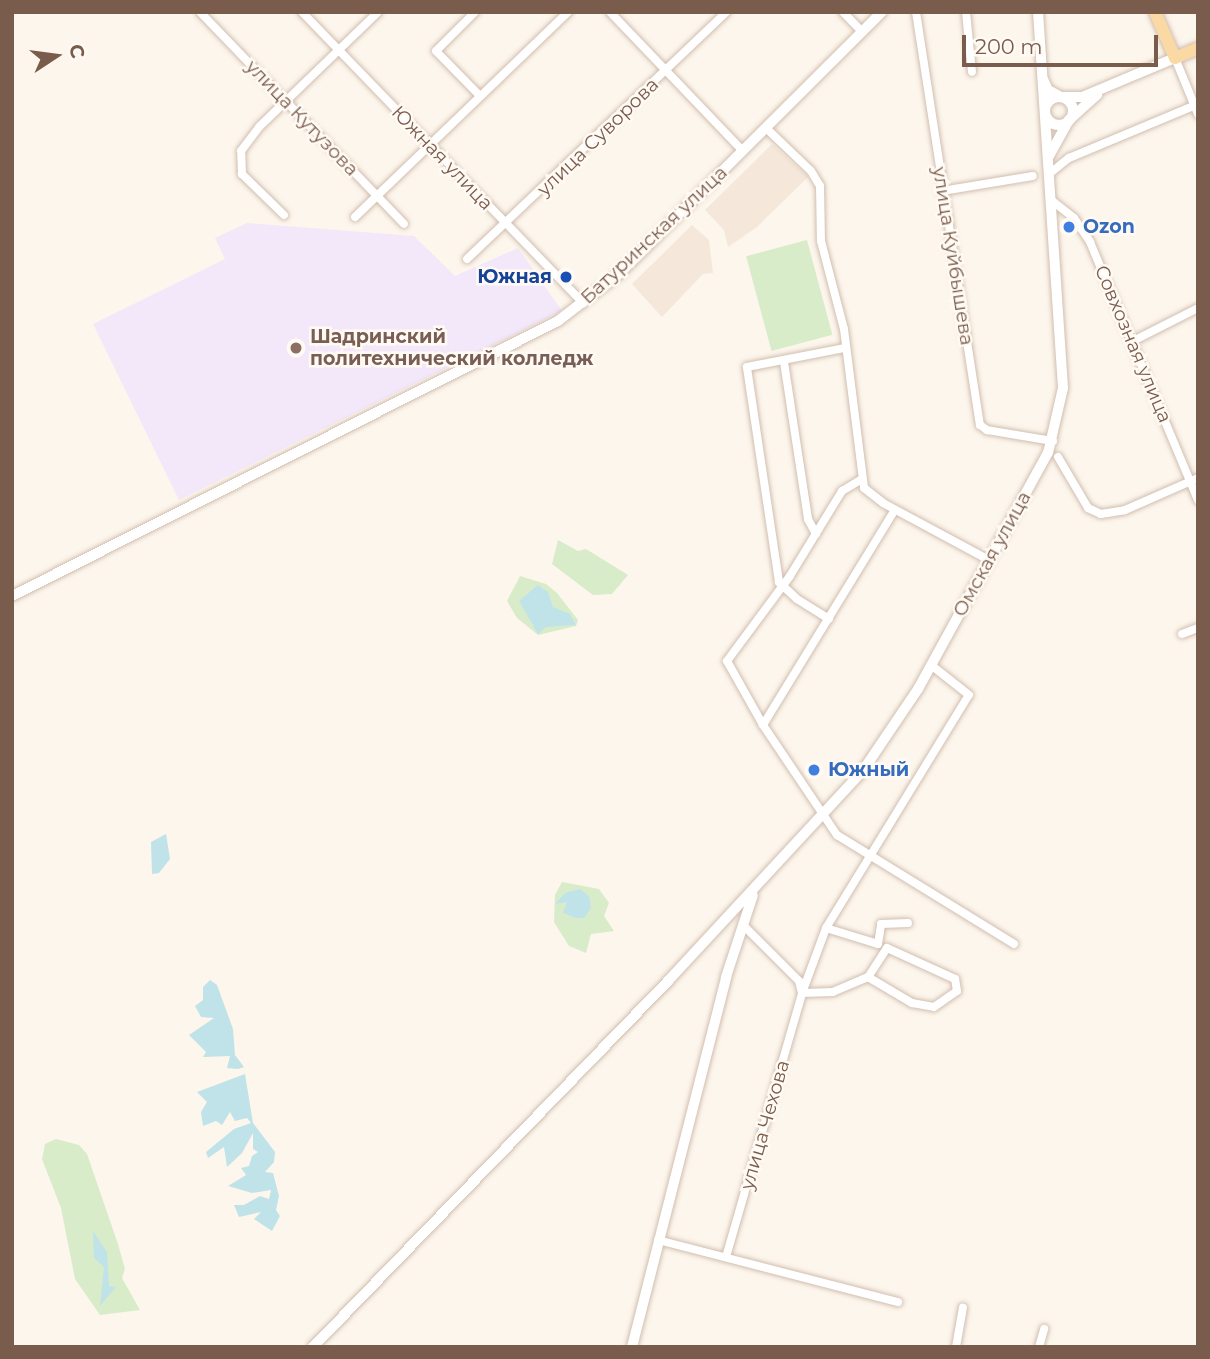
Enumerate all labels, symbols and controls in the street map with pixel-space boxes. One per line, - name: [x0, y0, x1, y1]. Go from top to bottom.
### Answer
- north arrow: [21, 21, 91, 91]
- scale bar: [965, 21, 1161, 65]
- text: 200 m: [975, 34, 1042, 59]
- text: С: [64, 42, 90, 60]
- street label: улица Кутузова: [241, 55, 363, 181]
- street label: улица Суворова: [533, 73, 663, 201]
- street label: Южная улица: [387, 101, 497, 215]
- street label: Батуринская улица: [576, 161, 732, 309]
- street label: улица Куйбышева: [928, 165, 978, 347]
- place label: Ozon: [1083, 216, 1135, 238]
- marker: Ozon: [1061, 219, 1077, 235]
- street label: Совхозная улица: [1090, 262, 1176, 426]
- place label: Южная: [477, 266, 552, 288]
- marker: Южная: [558, 269, 574, 285]
- place label: Шадринский политехнический колледж: [310, 326, 593, 370]
- marker: Шадринский политехнический колледж: [288, 340, 304, 356]
- street label: Омская улица: [948, 487, 1036, 621]
- place label: Южный: [828, 759, 909, 781]
- marker: Южный: [806, 762, 822, 778]
- street label: улица Чехова: [736, 1058, 794, 1192]

